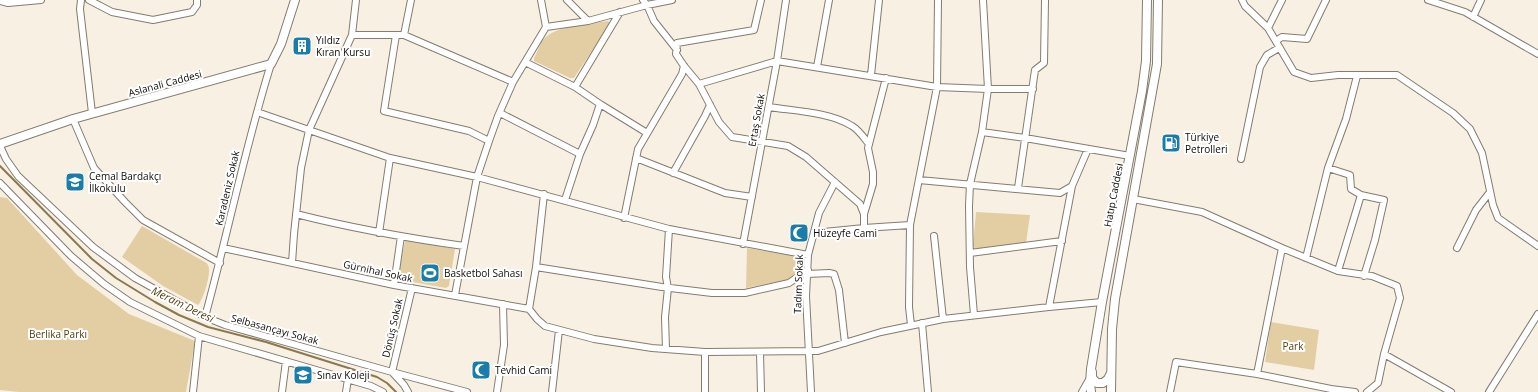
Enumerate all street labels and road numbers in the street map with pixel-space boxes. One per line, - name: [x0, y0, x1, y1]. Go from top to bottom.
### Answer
- street label: Aslanali Caddesi: [127, 66, 203, 100]
- street label: Ertaş Sokak: [744, 92, 768, 148]
- street label: Karadeniz Sokak: [212, 148, 243, 227]
- street label: Hatıp Caddesi: [1100, 162, 1126, 228]
- street label: Tadım Sokak: [790, 253, 806, 314]
- street label: Gürnihal Sokak: [342, 257, 415, 285]
- street label: Dönüş Sokak: [378, 296, 406, 359]
- street label: Selbasançayı Sokak: [230, 311, 321, 348]

